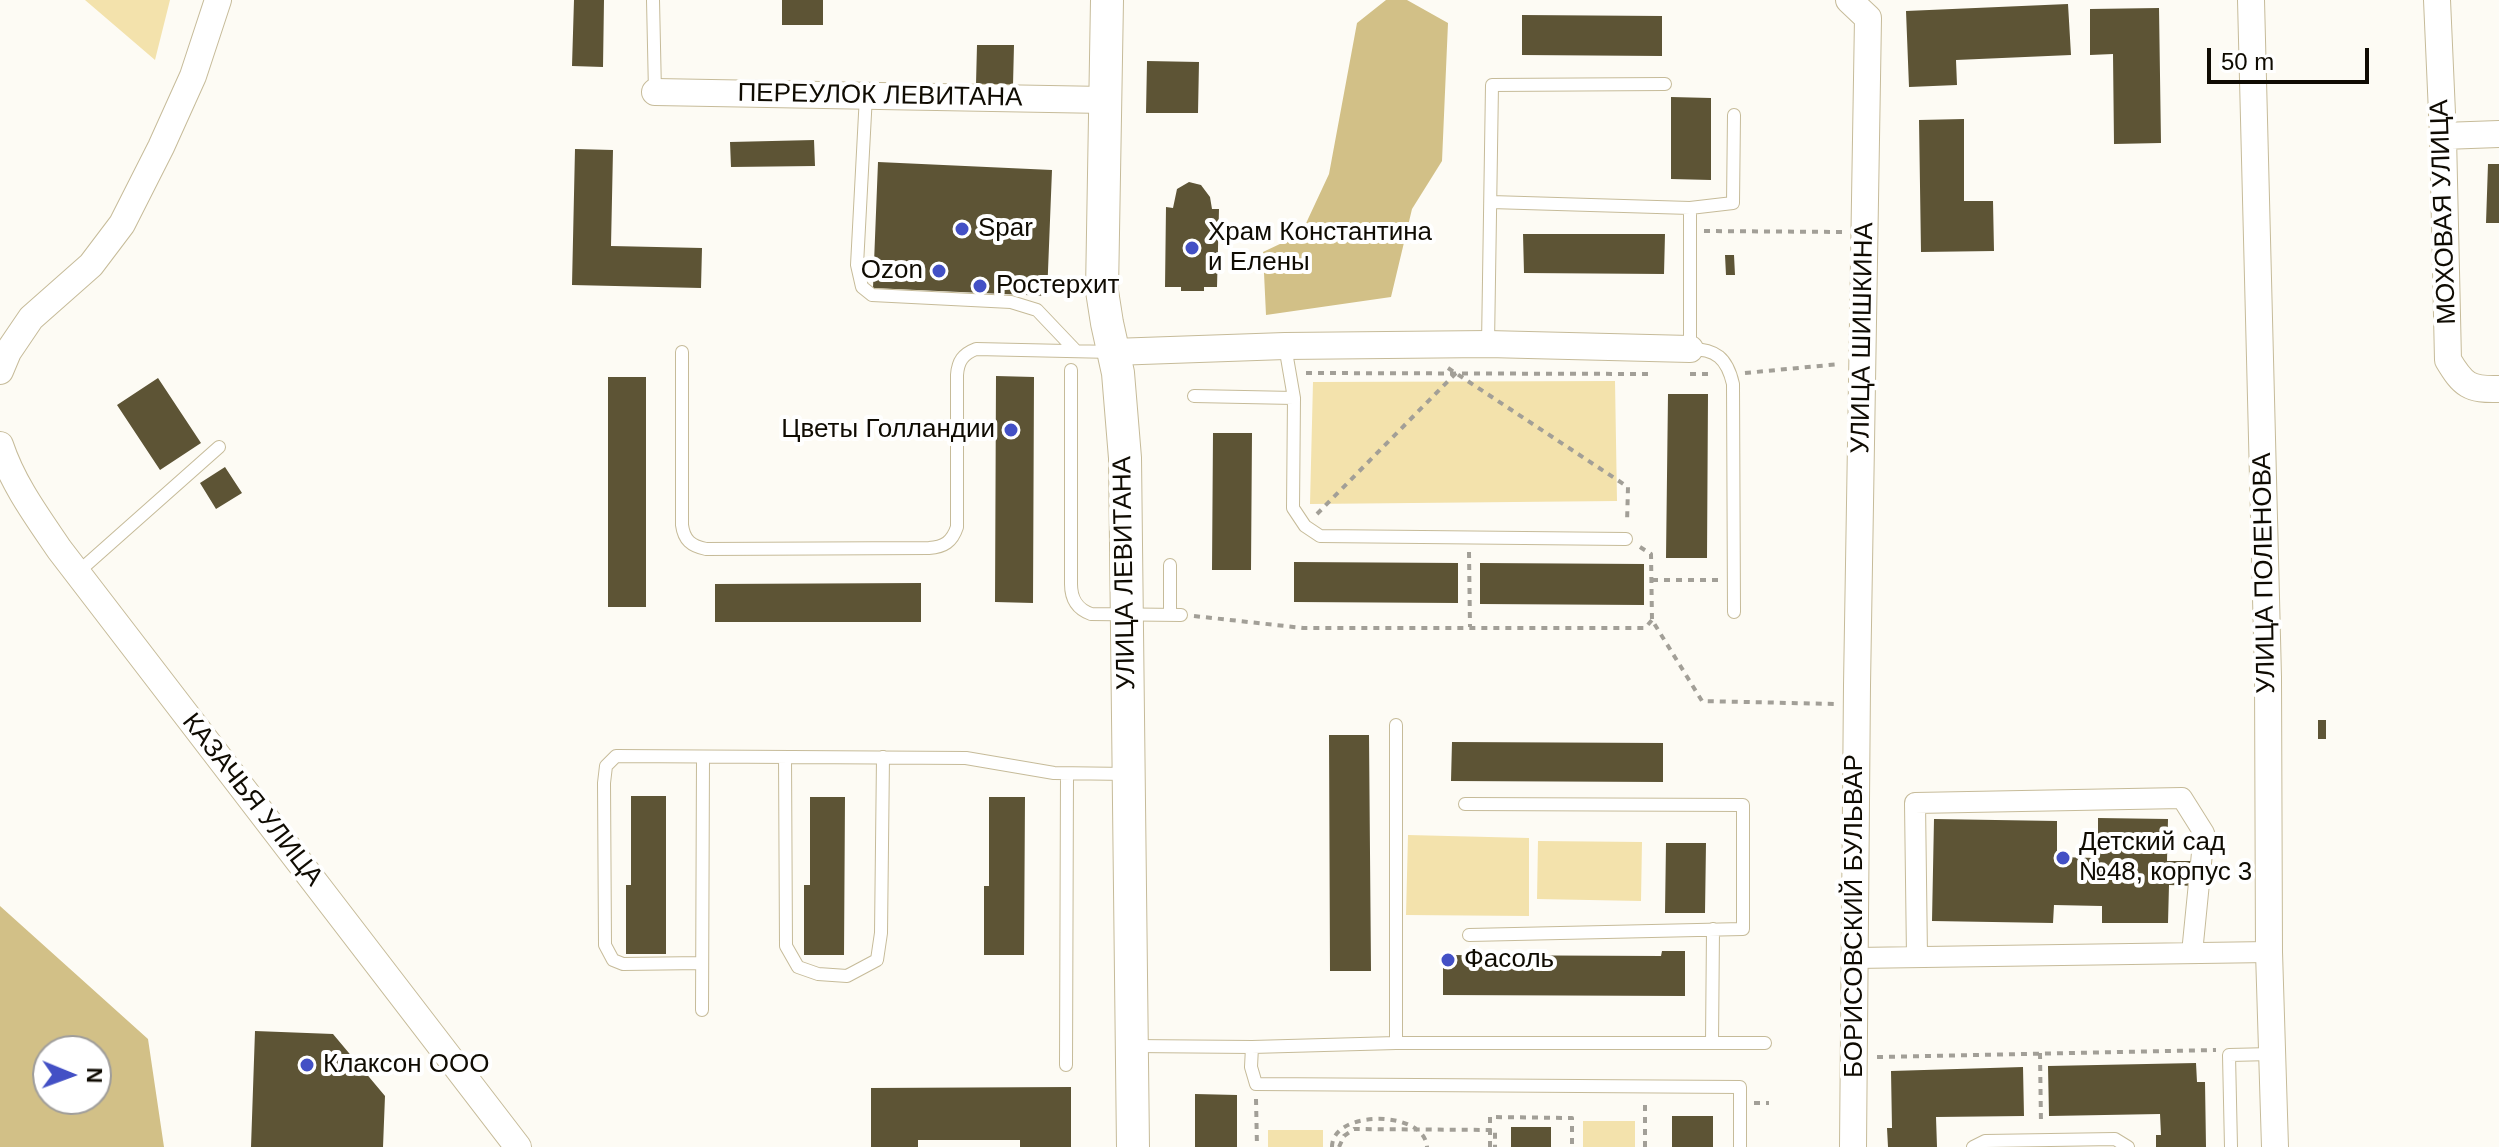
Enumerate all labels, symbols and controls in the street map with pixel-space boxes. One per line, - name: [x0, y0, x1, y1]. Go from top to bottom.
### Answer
- scale bar: [2211, 32, 2373, 82]
- text: 50 m: [2221, 48, 2274, 75]
- street label: ПЕРЕУЛОК ЛЕВИТАНА: [737, 78, 1023, 114]
- street label: МОХОВАЯ УЛИЦА: [2424, 99, 2464, 325]
- place label: Spar: [978, 213, 1033, 245]
- place label: Храм Константина и Елены: [1208, 217, 1432, 278]
- marker: Spar: [953, 220, 971, 238]
- street label: УЛИЦА ШИШКИНА: [1845, 222, 1881, 454]
- marker: Храм Константина и Елены: [1183, 239, 1201, 257]
- place label: Ozon: [861, 255, 923, 287]
- marker: Ozon: [930, 262, 948, 280]
- place label: Ростерхит: [996, 270, 1119, 302]
- marker: Ростерхит: [971, 277, 989, 295]
- place label: Цветы Голландии: [781, 414, 995, 446]
- marker: Цветы Голландии: [1002, 421, 1020, 439]
- street label: УЛИЦА ПОЛЕНОВА: [2247, 452, 2283, 694]
- street label: УЛИЦА ЛЕВИТАНА: [1107, 456, 1143, 690]
- street label: КАЗАЧЬЯ УЛИЦА: [175, 707, 329, 893]
- street label: БОРИСОВСКИЙ БУЛЬВАР: [1839, 754, 1871, 1078]
- place label: Детский сад №48, корпус 3: [2079, 827, 2252, 888]
- marker: Детский сад №48, корпус 3: [2054, 849, 2072, 867]
- place label: Фасоль: [1464, 944, 1554, 976]
- marker: Фасоль: [1439, 951, 1457, 969]
- north arrow: [32, 1035, 112, 1115]
- place label: Клаксон ООО: [323, 1049, 489, 1081]
- marker: Клаксон ООО: [298, 1056, 316, 1074]
- text: N: [82, 1067, 107, 1084]

